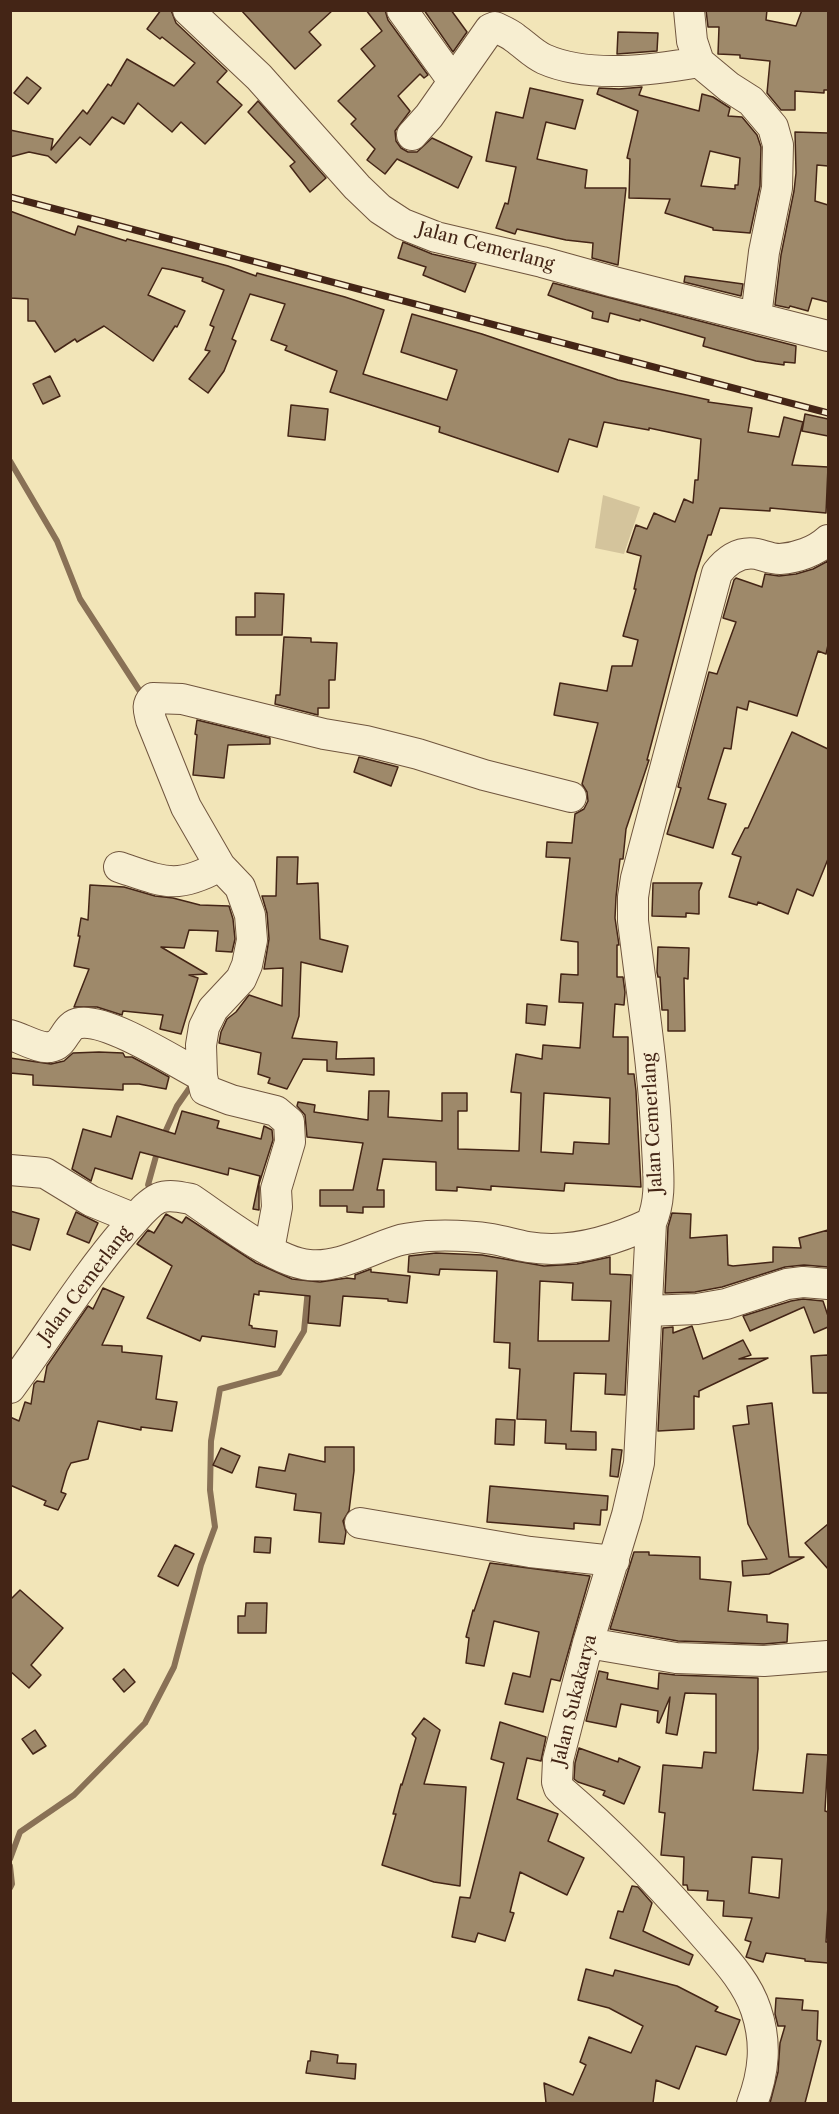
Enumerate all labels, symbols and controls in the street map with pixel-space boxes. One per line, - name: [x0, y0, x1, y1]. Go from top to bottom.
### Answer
- street label: Jalan Cemerlang: [415, 218, 557, 276]
- street label: Jalan Cemerlang: [639, 1052, 667, 1194]
- street label: Jalan Cemerlang: [34, 1222, 136, 1348]
- street label: Jalan Sukakarya: [548, 1632, 602, 1768]

